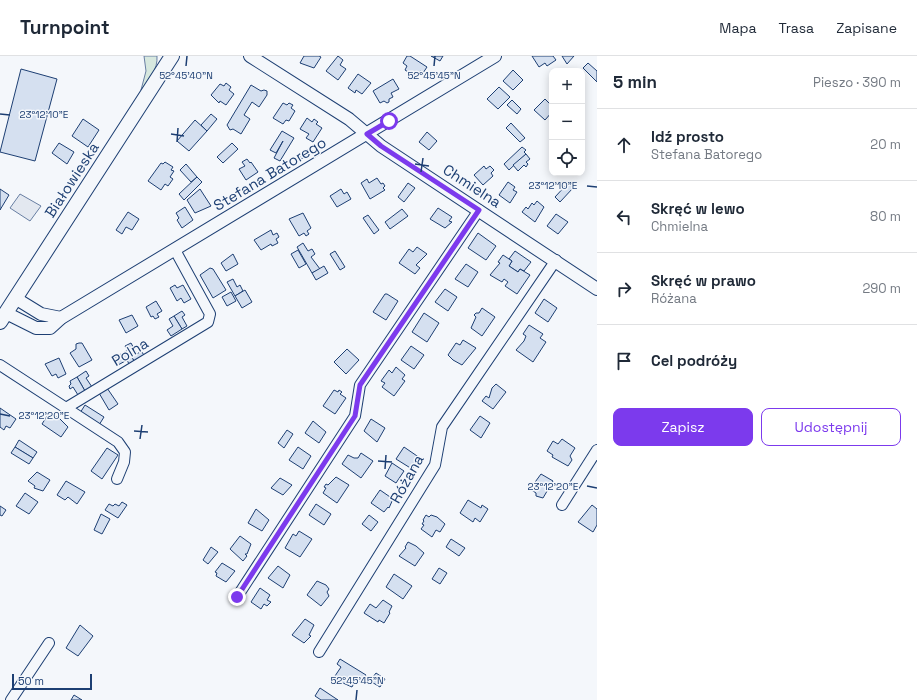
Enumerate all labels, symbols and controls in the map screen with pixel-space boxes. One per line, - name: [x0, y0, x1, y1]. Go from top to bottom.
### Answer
- text: Turnpoint: [20, 15, 110, 40]
- text: Mapa: [719, 19, 757, 37]
- text: Trasa: [779, 19, 814, 37]
- text: Zapisane: [836, 19, 897, 37]
- map controls: [549, 68, 585, 176]
- button: +: [549, 68, 585, 104]
- text: 52°45'40"N: [159, 69, 213, 82]
- text: 52°45'45"N: [407, 69, 461, 82]
- text: 5 min: [613, 71, 657, 93]
- text: Pieszo · 390 m: [813, 74, 901, 91]
- button: −: [549, 104, 585, 140]
- text: 23°12'10"E: [19, 108, 69, 121]
- route start: [380, 112, 398, 130]
- text: Idź prosto: [651, 127, 724, 146]
- street label: Stefana Batorego: [210, 132, 330, 215]
- icon: ahead: [613, 134, 635, 156]
- text: 20 m: [870, 136, 901, 153]
- street label: Białowieska: [40, 138, 103, 221]
- button: locate: [549, 140, 585, 176]
- text: Stefana Batorego: [651, 146, 762, 163]
- street label: Chmielna: [440, 160, 505, 212]
- text: 23°12'10"E: [528, 179, 578, 192]
- text: Skręć w lewo: [651, 199, 745, 218]
- icon: left: [613, 206, 635, 228]
- text: 80 m: [870, 208, 901, 225]
- text: Chmielna: [651, 218, 708, 235]
- text: Skręć w prawo: [651, 271, 756, 290]
- icon: right: [613, 278, 635, 300]
- text: 290 m: [862, 280, 901, 297]
- text: Różana: [651, 290, 697, 307]
- street label: Polna: [108, 333, 152, 370]
- icon: arrive: [613, 350, 635, 372]
- text: Cel podróży: [651, 351, 737, 370]
- button: Zapisz: [613, 408, 753, 446]
- button: Udostępnij: [761, 408, 901, 446]
- text: 23°12'20"E: [19, 409, 70, 422]
- street label: Różana: [385, 451, 428, 506]
- text: 23°12'20"E: [528, 480, 579, 493]
- route end: [228, 588, 246, 606]
- scale bar: [12, 672, 92, 691]
- text: 50 m: [18, 674, 44, 688]
- text: 52°45'45"N: [330, 674, 384, 687]

